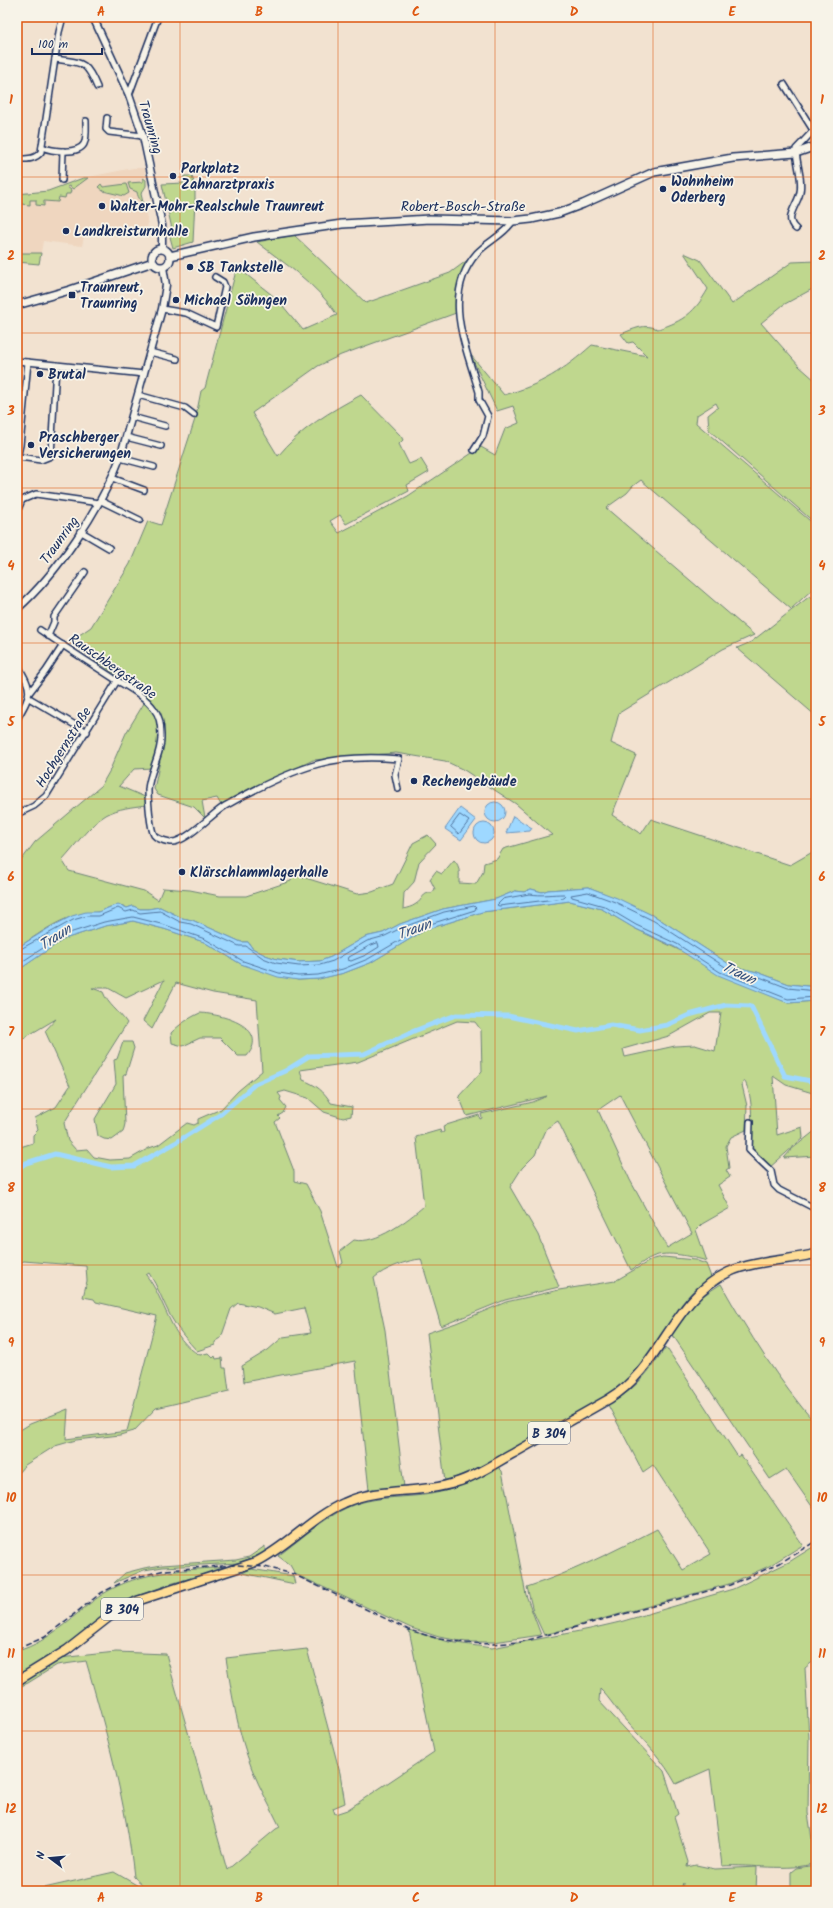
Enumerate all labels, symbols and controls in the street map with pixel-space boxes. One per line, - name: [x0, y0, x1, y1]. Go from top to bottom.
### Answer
- text: A: [97, 2, 105, 23]
- text: B: [255, 2, 263, 23]
- text: C: [412, 2, 420, 23]
- text: D: [570, 2, 579, 23]
- text: E: [728, 2, 736, 23]
- scale bar: [32, 30, 102, 56]
- text: 100 m: [38, 35, 69, 54]
- text: 1: [9, 90, 13, 111]
- text: 1: [820, 90, 824, 111]
- street label: Traunring: [132, 98, 168, 157]
- place label: Parkplatz Zahnarztpraxis: [181, 158, 275, 196]
- marker: Parkplatz Zahnarztpraxis: [168, 171, 178, 181]
- place label: Wohnheim Oderberg: [671, 171, 734, 209]
- marker: Wohnheim Oderberg: [658, 184, 668, 194]
- place label: Walter-Mohr-Realschule Traunreut: [110, 196, 325, 218]
- street label: Robert-Bosch-Straße: [401, 196, 526, 218]
- marker: Walter-Mohr-Realschule Traunreut: [97, 201, 107, 211]
- place label: Landkreisturnhalle: [74, 221, 188, 243]
- marker: Landkreisturnhalle: [61, 226, 71, 236]
- text: 2: [7, 246, 15, 267]
- text: 2: [818, 246, 826, 267]
- place label: SB Tankstelle: [198, 257, 283, 279]
- marker: SB Tankstelle: [185, 262, 195, 272]
- place label: Traunreut, Traunring: [80, 277, 143, 315]
- marker: Traunreut, Traunring: [67, 290, 77, 300]
- place label: Michael Söhngen: [184, 290, 287, 312]
- marker: Michael Söhngen: [171, 295, 181, 305]
- place label: Brutal: [48, 364, 86, 386]
- marker: Brutal: [35, 369, 45, 379]
- text: 3: [6, 401, 15, 422]
- text: 3: [817, 401, 826, 422]
- place label: Praschberger Versicherungen: [39, 427, 131, 465]
- marker: Praschberger Versicherungen: [26, 440, 36, 450]
- street label: Traunring: [35, 512, 85, 569]
- text: 4: [7, 556, 15, 577]
- text: 4: [818, 556, 826, 577]
- street label: Rauschbergstraße: [64, 628, 162, 706]
- street label: Hochgernstraße: [30, 702, 98, 792]
- text: 5: [7, 712, 16, 733]
- text: 5: [818, 712, 827, 733]
- place label: Rechengebäude: [422, 771, 517, 793]
- marker: Rechengebäude: [409, 776, 419, 786]
- place label: Klärschlammlagerhalle: [190, 862, 329, 884]
- text: 6: [7, 867, 15, 888]
- marker: Klärschlammlagerhalle: [177, 867, 187, 877]
- text: 6: [818, 867, 826, 888]
- water label: Traun: [394, 912, 436, 947]
- water label: Traun: [34, 918, 78, 958]
- water label: Traun: [718, 956, 761, 993]
- text: 7: [8, 1022, 15, 1043]
- text: 7: [819, 1022, 826, 1043]
- text: 8: [7, 1178, 15, 1199]
- text: 8: [818, 1178, 826, 1199]
- text: 9: [8, 1333, 15, 1354]
- text: 9: [819, 1333, 826, 1354]
- road number: B 304: [528, 1422, 570, 1444]
- text: 10: [6, 1488, 17, 1509]
- text: 10: [817, 1488, 828, 1509]
- road number: B 304: [101, 1598, 143, 1620]
- text: 11: [7, 1644, 15, 1665]
- text: 11: [818, 1644, 826, 1665]
- text: 12: [5, 1799, 17, 1820]
- text: 12: [816, 1799, 828, 1820]
- north arrow: [30, 1838, 70, 1878]
- text: N: [32, 1850, 51, 1861]
- text: A: [97, 1888, 105, 1908]
- text: B: [255, 1888, 263, 1908]
- text: C: [412, 1888, 420, 1908]
- text: D: [570, 1888, 579, 1908]
- text: E: [728, 1888, 736, 1908]

